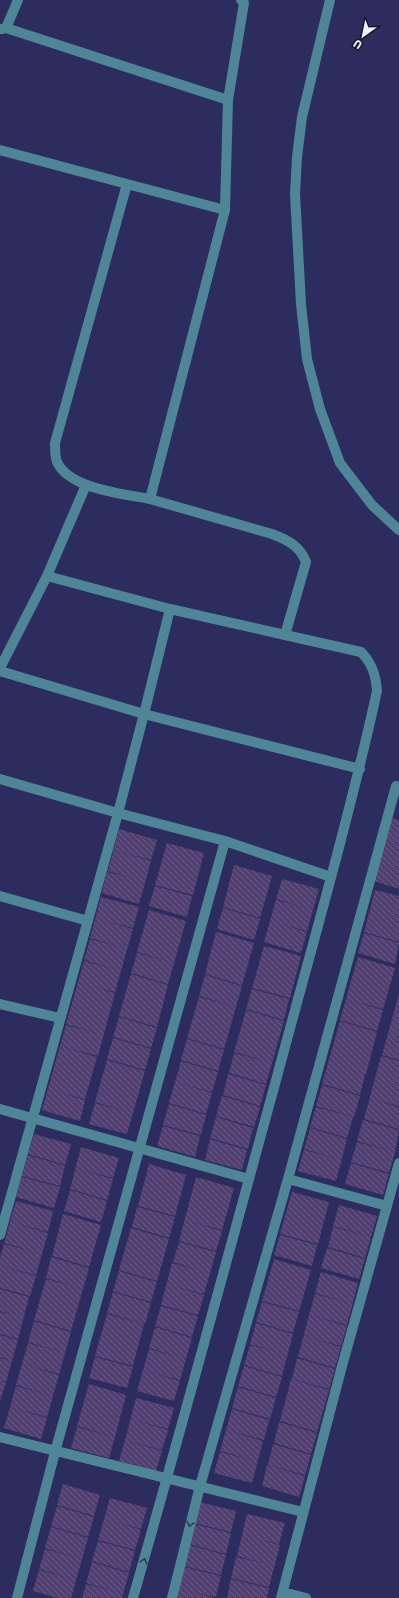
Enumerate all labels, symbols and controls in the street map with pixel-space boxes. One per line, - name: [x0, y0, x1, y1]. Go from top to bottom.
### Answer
- north arrow: [343, 16, 383, 56]
- text: U: [350, 36, 365, 53]
- one-way arrow: [187, 1521, 195, 1527]
- one-way arrow: [139, 1557, 148, 1564]

